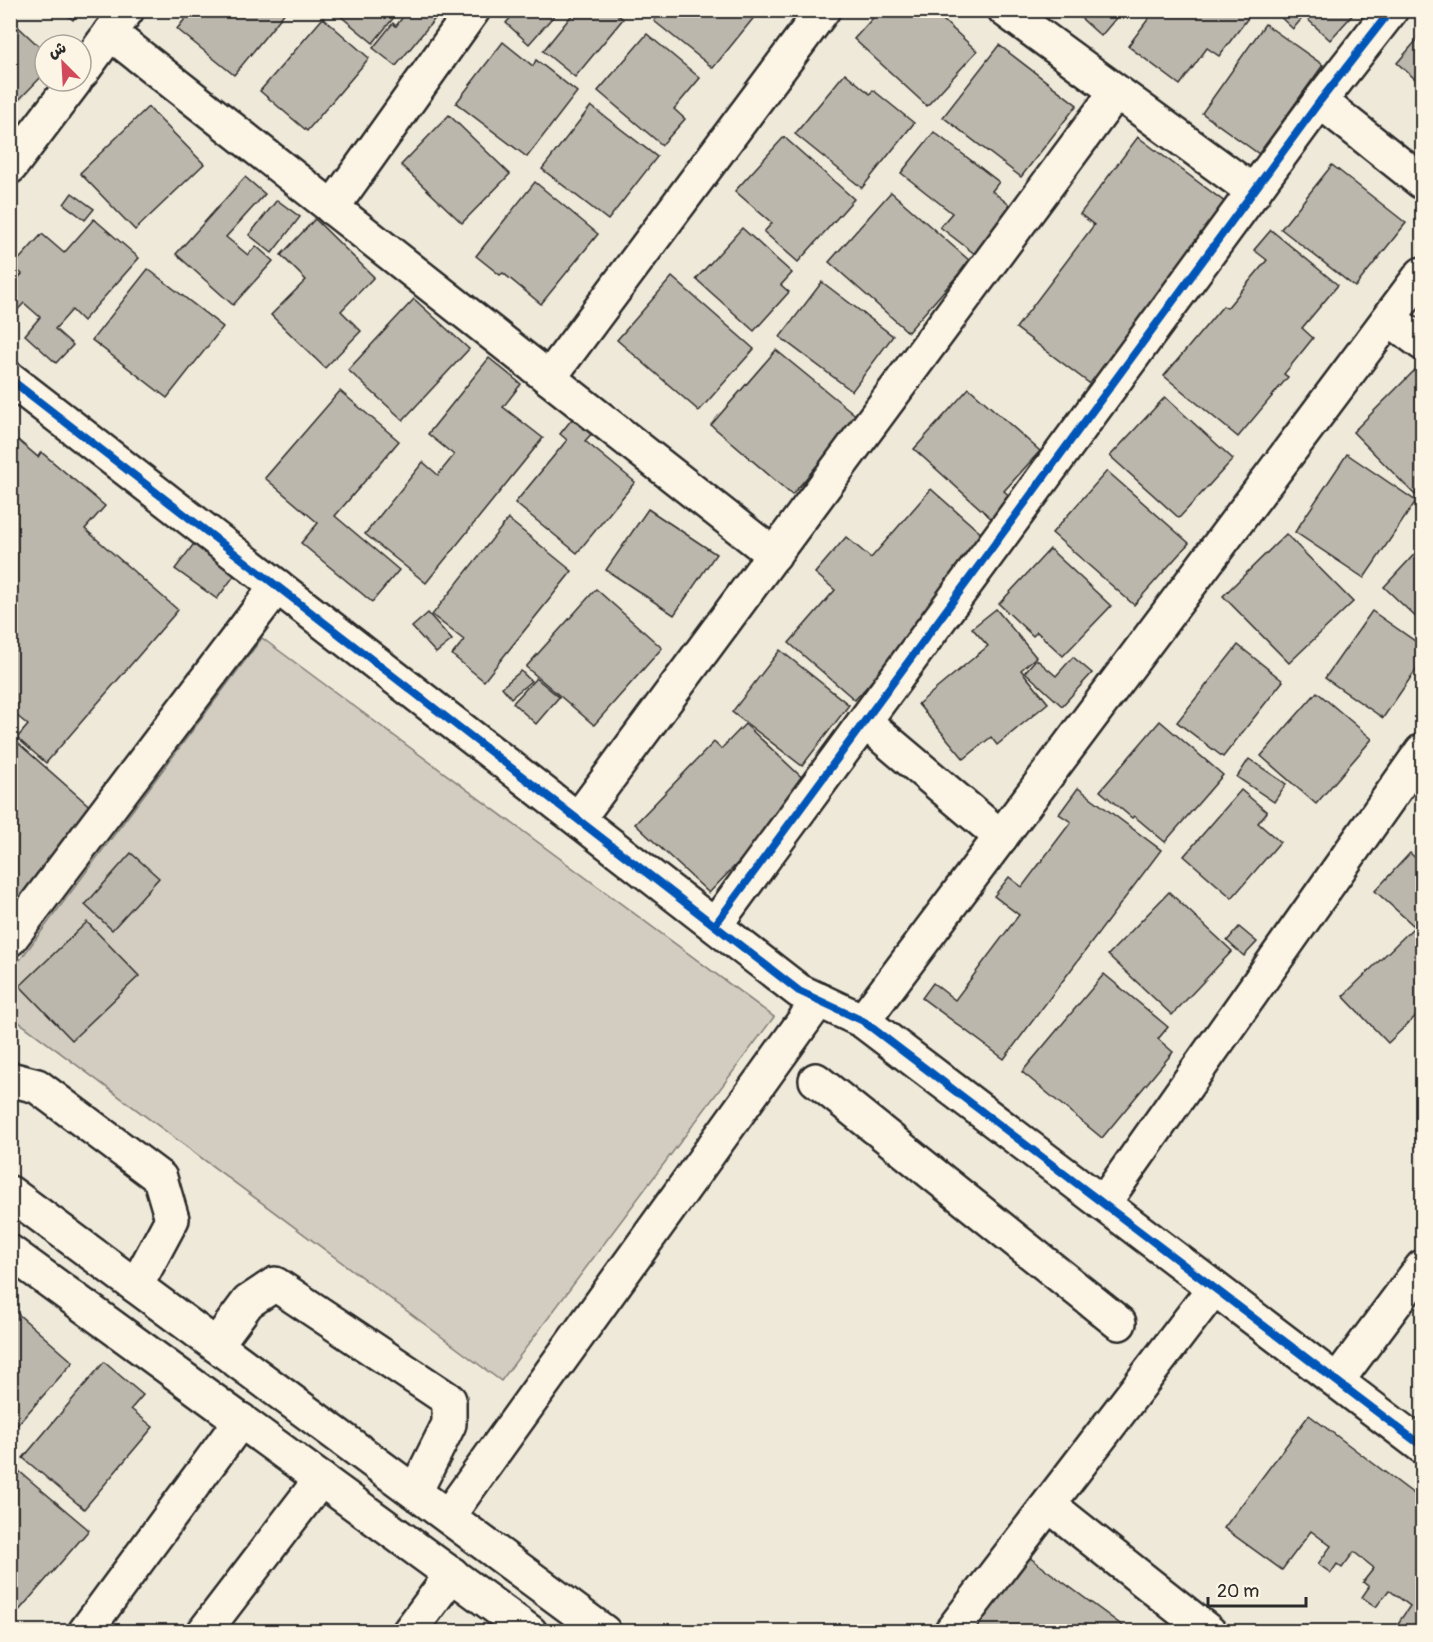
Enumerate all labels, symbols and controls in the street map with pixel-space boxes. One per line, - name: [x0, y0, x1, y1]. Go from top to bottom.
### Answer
- north arrow: [33, 33, 93, 93]
- text: ش: [45, 37, 69, 63]
- scale bar: [1208, 1570, 1306, 1608]
- text: 20 m: [1217, 1580, 1259, 1603]

